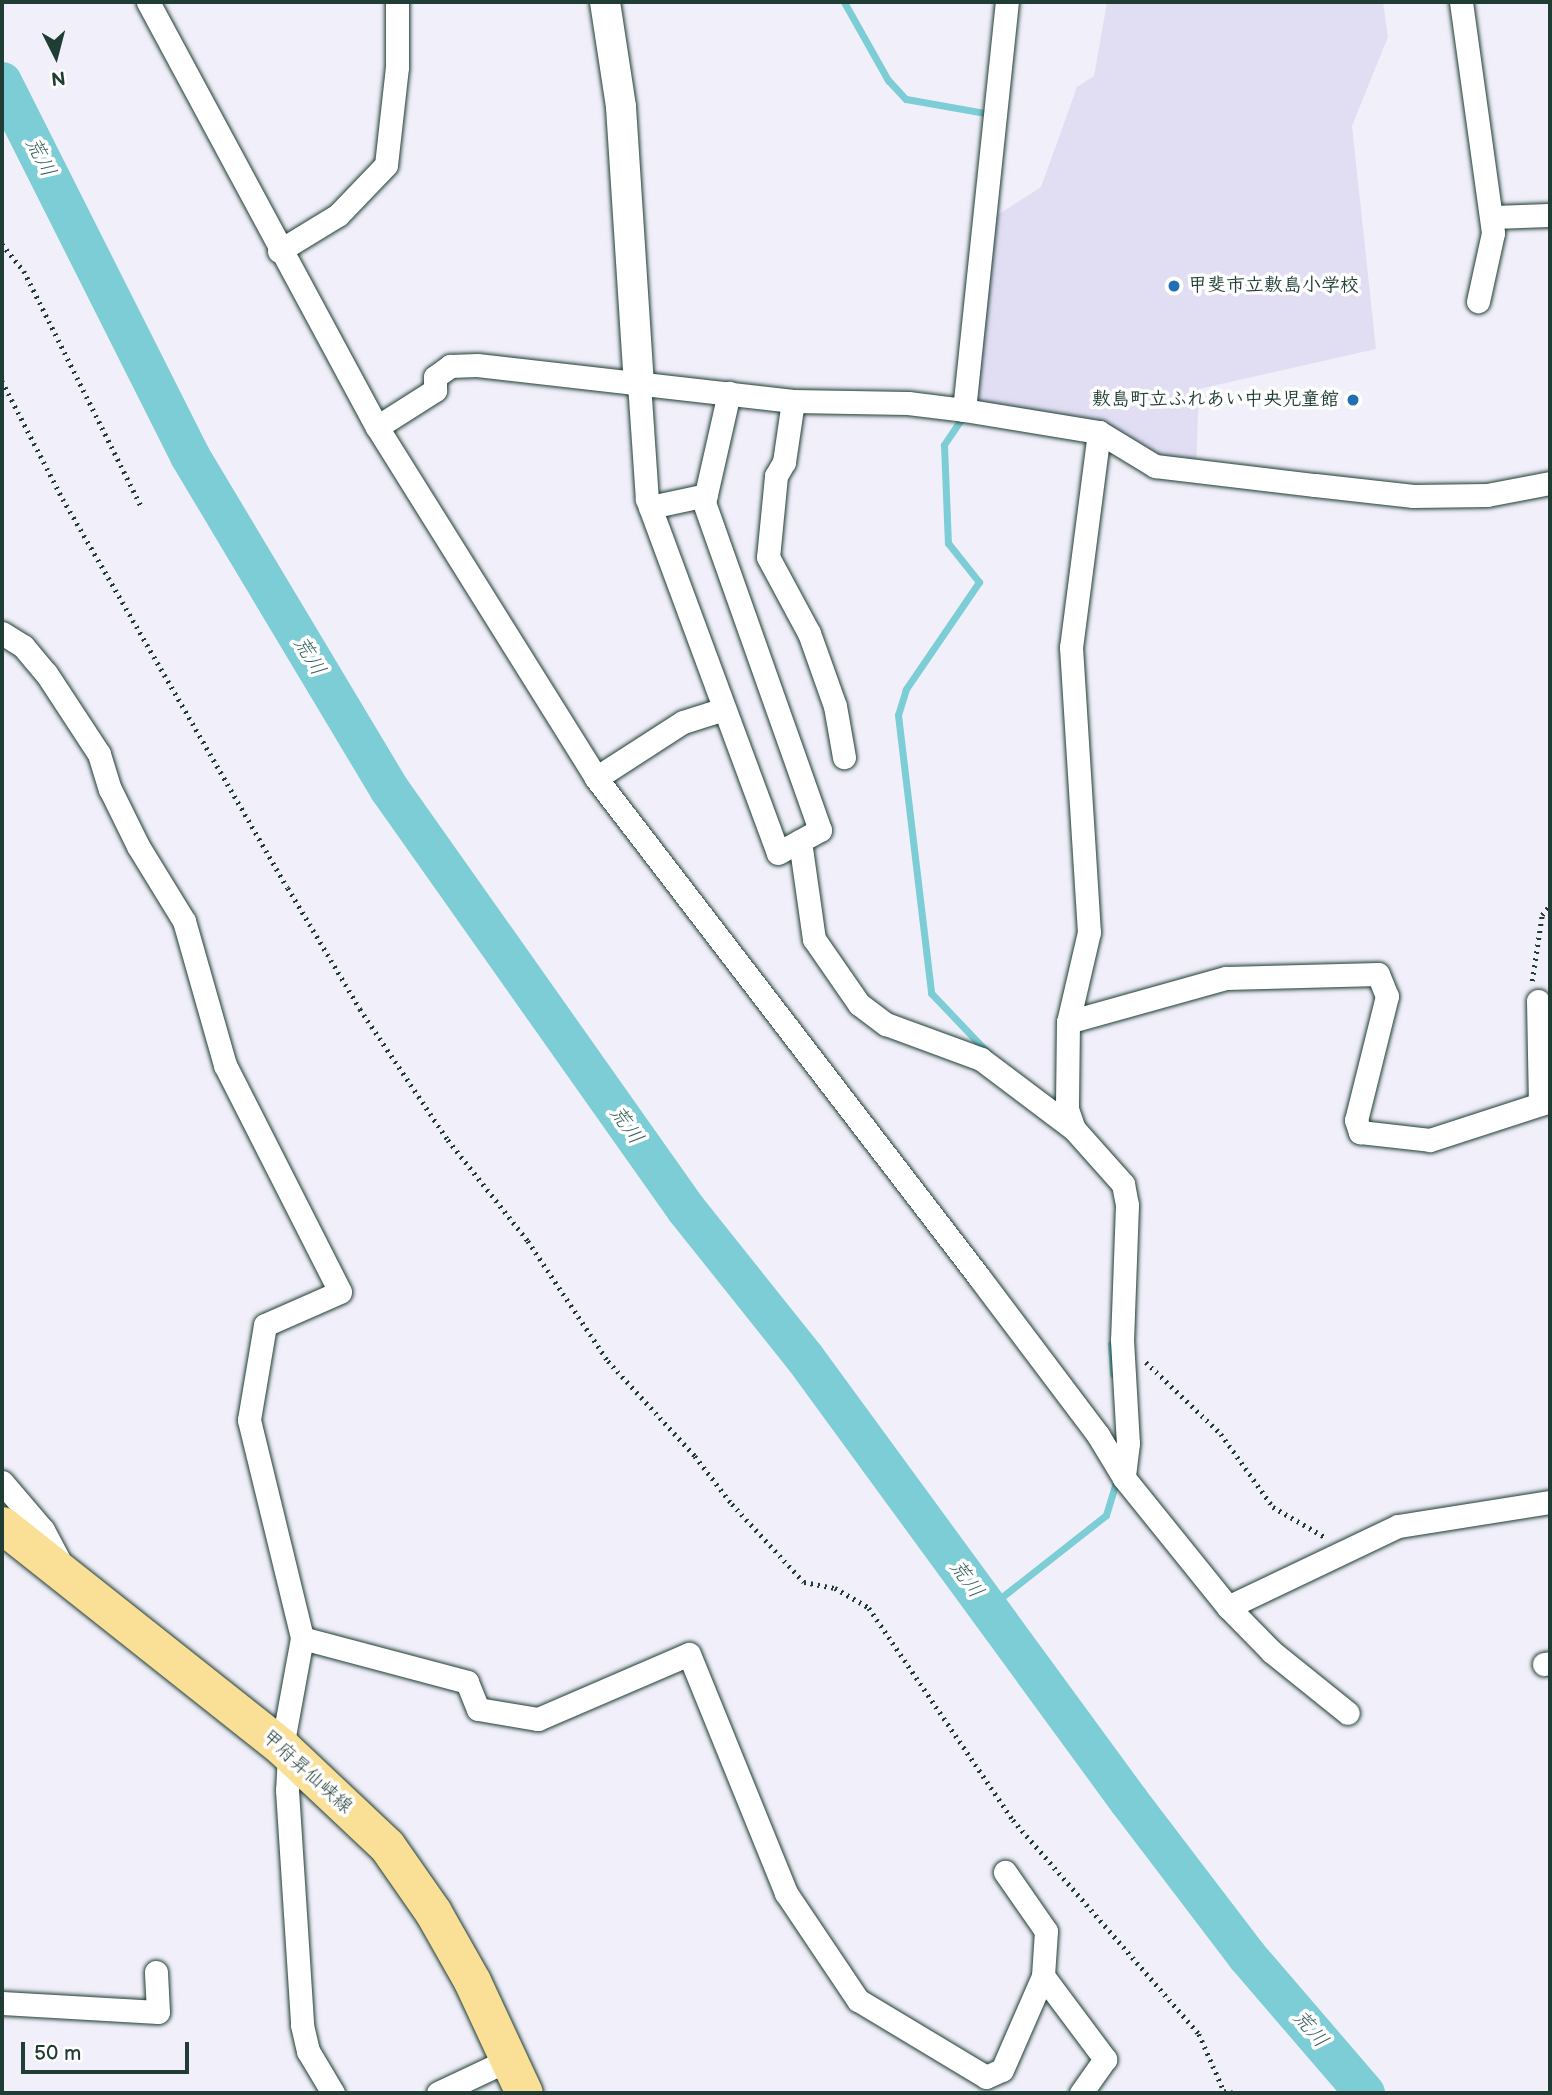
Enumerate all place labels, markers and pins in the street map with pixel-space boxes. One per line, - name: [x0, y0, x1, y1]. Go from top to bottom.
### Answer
- place label: 甲斐市立敷島小学校: [1188, 275, 1359, 297]
- marker: 甲斐市立敷島小学校: [1166, 278, 1182, 294]
- place label: 敷島町立ふれあい中央児童館: [1092, 389, 1339, 411]
- marker: 敷島町立ふれあい中央児童館: [1345, 392, 1361, 408]

